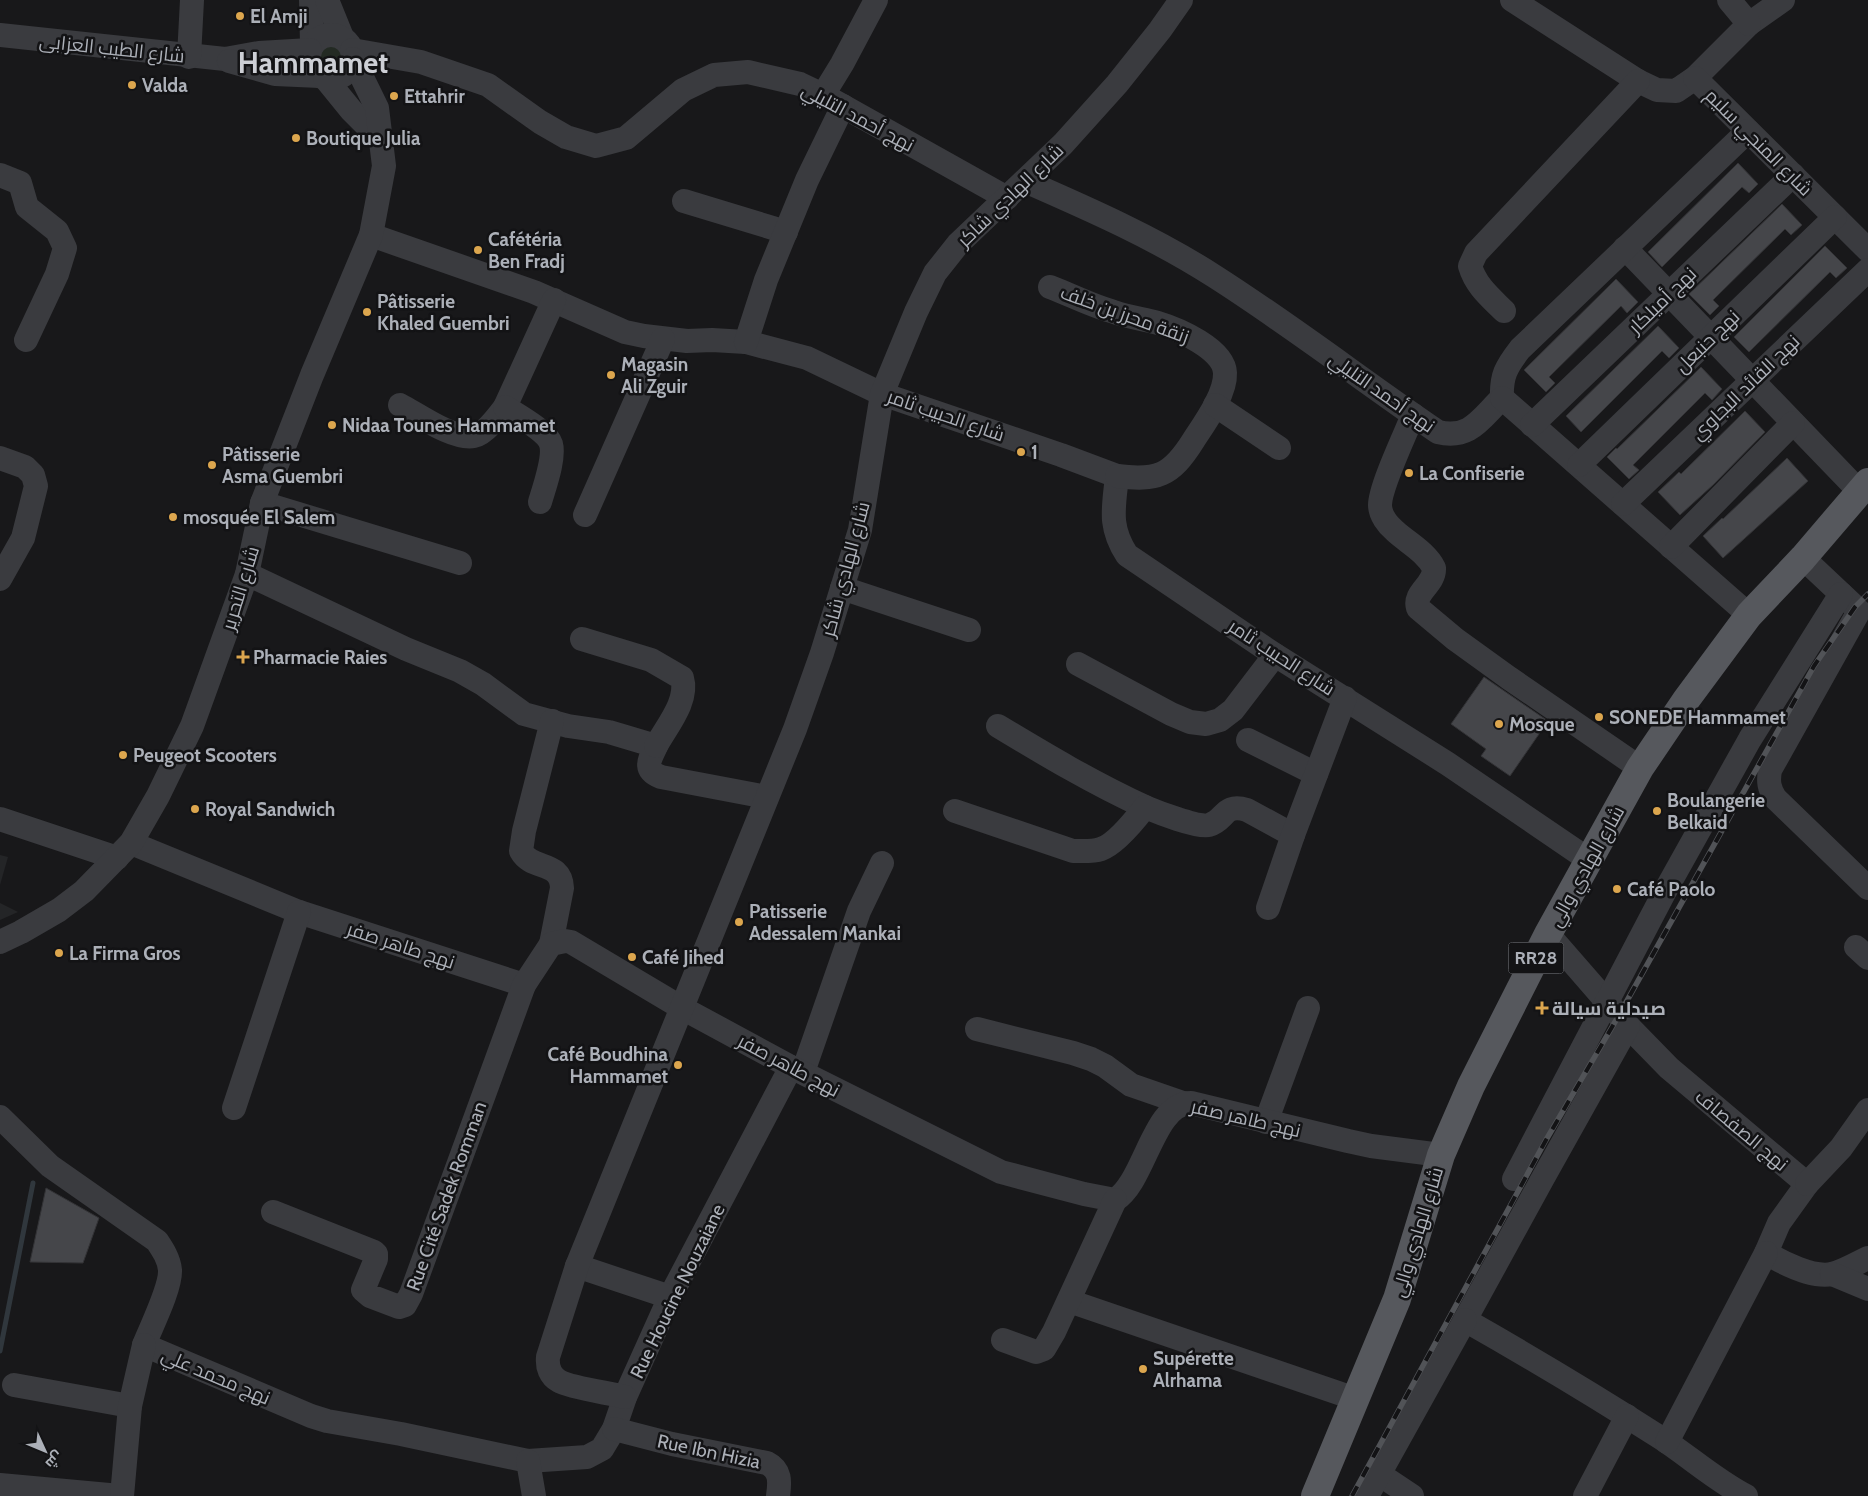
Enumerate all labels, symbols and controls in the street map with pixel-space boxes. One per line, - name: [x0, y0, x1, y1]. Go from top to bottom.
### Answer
- place label: El Amji: [250, 5, 308, 28]
- marker: El Amji: [234, 10, 246, 22]
- street label: شارع الطيب العزابى: [38, 29, 186, 70]
- district label: Hammamet: [238, 45, 388, 80]
- place label: Valda: [142, 74, 188, 97]
- street label: نهج أحمد التليلي: [796, 78, 918, 159]
- marker: Valda: [126, 79, 138, 91]
- street label: شارع المنجي سليم: [1698, 84, 1817, 203]
- place label: Ettahrir: [404, 85, 465, 108]
- marker: Ettahrir: [388, 90, 400, 102]
- place label: Boutique Julia: [306, 127, 421, 150]
- marker: Boutique Julia: [290, 132, 302, 144]
- street label: شارع الهادي شاكر: [952, 139, 1070, 255]
- place label: Cafétéria Ben Fradj: [488, 228, 565, 273]
- marker: Cafétéria Ben Fradj: [472, 244, 484, 256]
- street label: نهج أميلكار: [1623, 262, 1703, 341]
- street label: زنقة محرز بن خلف: [1057, 281, 1192, 348]
- place label: Pâtisserie Khaled Guembri: [377, 290, 510, 335]
- street label: نهج حنبعل: [1670, 305, 1746, 379]
- marker: Pâtisserie Khaled Guembri: [361, 306, 373, 318]
- street label: نهج القائد البجاوي: [1686, 330, 1806, 447]
- street label: نهج أحمد التليلي: [1323, 347, 1439, 440]
- place label: Magasin Ali Zguir: [621, 353, 688, 398]
- marker: Magasin Ali Zguir: [605, 369, 617, 381]
- street label: شارع الحبيب ثامر: [883, 384, 1007, 448]
- place label: Nidaa Tounes Hammamet: [342, 414, 556, 437]
- marker: Nidaa Tounes Hammamet: [326, 419, 338, 431]
- place label: 1: [1031, 441, 1038, 464]
- place label: Pâtisserie Asma Guembri: [222, 443, 343, 488]
- marker: 1: [1015, 446, 1027, 458]
- marker: Pâtisserie Asma Guembri: [206, 459, 218, 471]
- place label: La Confiserie: [1419, 462, 1525, 485]
- marker: La Confiserie: [1403, 467, 1415, 479]
- street label: شارع الهادي شاكر: [816, 499, 877, 641]
- place label: mosquée El Salem: [183, 506, 335, 529]
- marker: mosquée El Salem: [167, 511, 179, 523]
- street label: شارع التحرير: [217, 543, 266, 634]
- street label: شارع الحبيب ثامر: [1222, 614, 1339, 702]
- place label: Pharmacie Raies: [253, 646, 387, 669]
- marker: Pharmacie Raies: [237, 651, 249, 663]
- place label: SONEDE Hammamet: [1609, 706, 1786, 729]
- marker: SONEDE Hammamet: [1593, 711, 1605, 723]
- place label: Mosque: [1509, 713, 1575, 736]
- marker: Mosque: [1493, 718, 1505, 730]
- place label: Peugeot Scooters: [133, 744, 277, 767]
- marker: Peugeot Scooters: [117, 749, 129, 761]
- place label: Boulangerie Belkaid: [1667, 789, 1765, 834]
- place label: Royal Sandwich: [205, 798, 335, 821]
- street label: شارع الهادي والي: [1544, 802, 1632, 932]
- marker: Royal Sandwich: [189, 803, 201, 815]
- marker: Boulangerie Belkaid: [1651, 805, 1663, 817]
- place label: Café Paolo: [1627, 878, 1716, 901]
- marker: Café Paolo: [1611, 883, 1623, 895]
- place label: Patisserie Adessalem Mankai: [749, 900, 901, 945]
- marker: Patisserie Adessalem Mankai: [733, 916, 745, 928]
- street label: نهج طاهر صفر: [342, 917, 458, 976]
- place label: La Firma Gros: [69, 942, 181, 965]
- road number: RR28: [1508, 942, 1564, 974]
- place label: Café Jihed: [642, 946, 724, 969]
- marker: La Firma Gros: [53, 947, 65, 959]
- marker: Café Jihed: [626, 951, 638, 963]
- place label: صيدلية سيالة: [1552, 997, 1666, 1020]
- marker: صيدلية سيالة: [1536, 1002, 1548, 1014]
- street label: نهج طاهر صفر: [732, 1029, 844, 1104]
- place label: Café Boudhina Hammamet: [548, 1043, 669, 1088]
- marker: Café Boudhina Hammamet: [672, 1059, 684, 1071]
- street label: نهج الصفصاف: [1689, 1085, 1793, 1177]
- street label: نهج طاهر صفر: [1187, 1094, 1303, 1144]
- street label: Rue Cité Sadek Romman: [402, 1098, 491, 1294]
- street label: شارع الهادي والي: [1387, 1164, 1451, 1301]
- street label: Rue Houcine Nouzaiane: [625, 1200, 730, 1382]
- street label: نهج محمد علي: [157, 1343, 274, 1412]
- place label: Supérette Alrhama: [1153, 1347, 1234, 1392]
- marker: Supérette Alrhama: [1137, 1363, 1149, 1375]
- north arrow: [20, 1426, 70, 1476]
- street label: Rue Ibn Hizia: [655, 1429, 762, 1474]
- text: ش: [42, 1447, 67, 1473]

